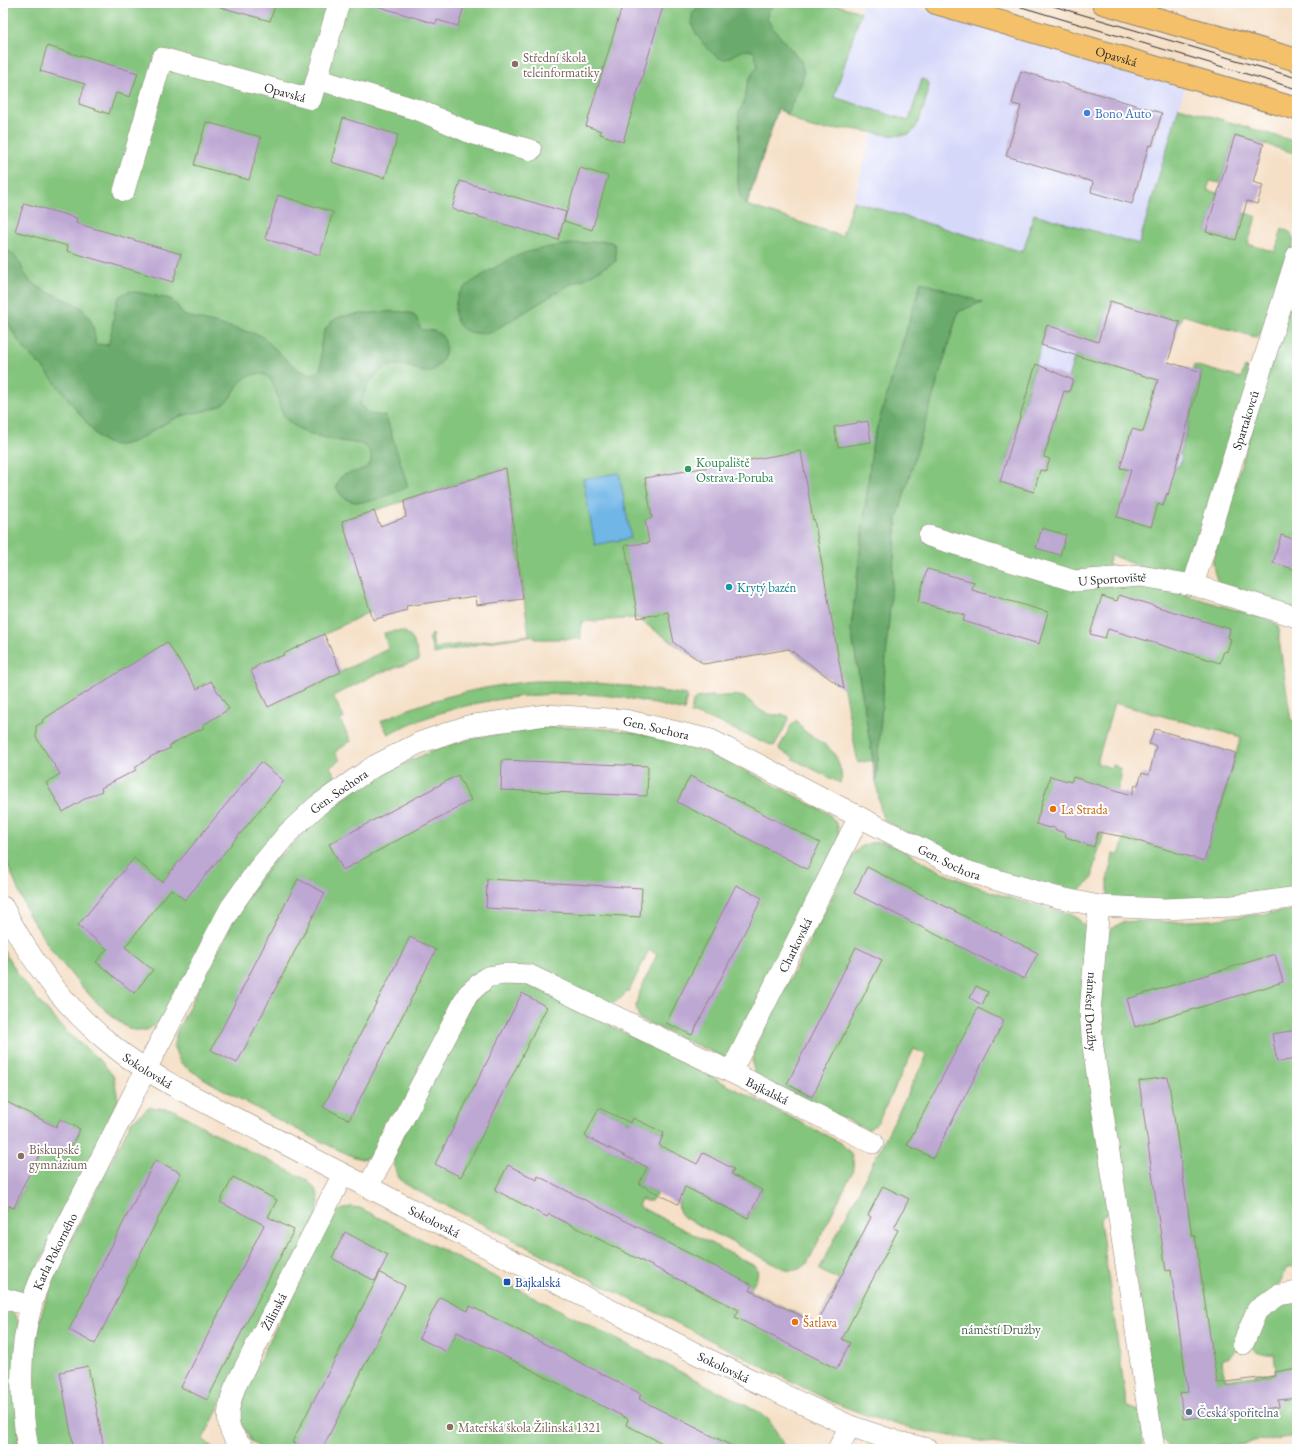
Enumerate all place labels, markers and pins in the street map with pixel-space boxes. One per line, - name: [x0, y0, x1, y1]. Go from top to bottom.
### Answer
- place label: Střední škola teleinformatiky: [523, 49, 600, 81]
- marker: Střední škola teleinformatiky: [510, 59, 520, 69]
- place label: Bono Auto: [1095, 105, 1151, 122]
- marker: Bono Auto: [1082, 108, 1092, 118]
- place label: Koupaliště Ostrava-Poruba: [696, 454, 774, 486]
- marker: Koupaliště Ostrava-Poruba: [683, 464, 693, 474]
- place label: Krytý bazén: [737, 579, 797, 596]
- marker: Krytý bazén: [724, 582, 734, 592]
- place label: La Strada: [1061, 801, 1109, 818]
- marker: La Strada: [1048, 804, 1058, 814]
- place label: Biskupské gymnázium: [29, 1141, 87, 1173]
- marker: Biskupské gymnázium: [16, 1151, 26, 1161]
- place label: Bajkalská: [515, 1274, 561, 1291]
- marker: Bajkalská: [502, 1277, 512, 1287]
- place label: Šatlava: [803, 1314, 838, 1331]
- marker: Šatlava: [790, 1317, 800, 1327]
- place label: Česká spořitelna: [1197, 1404, 1279, 1421]
- marker: Česká spořitelna: [1184, 1407, 1194, 1417]
- place label: Mateřská škola Žilinská 1321: [458, 1419, 601, 1436]
- marker: Mateřská škola Žilinská 1321: [445, 1422, 455, 1432]

